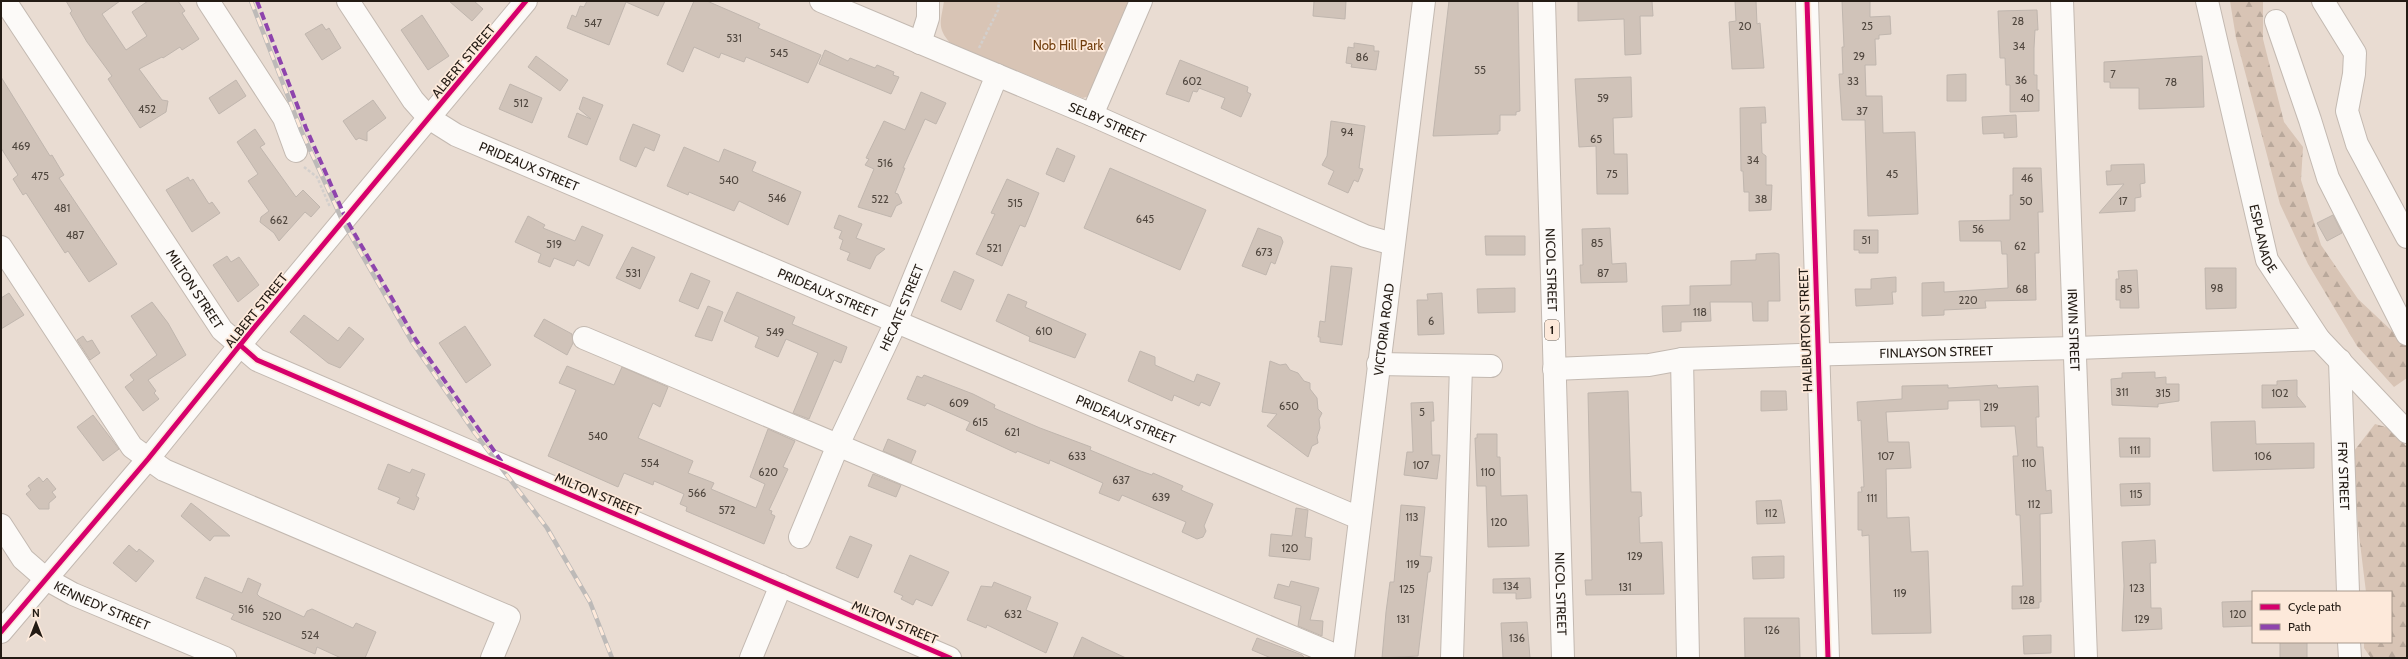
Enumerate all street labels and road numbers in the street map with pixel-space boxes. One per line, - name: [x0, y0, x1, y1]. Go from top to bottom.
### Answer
- street label: ALBERT STREET: [428, 21, 498, 101]
- street label: SELBY STREET: [1066, 98, 1149, 146]
- street label: PRIDEAUX STREET: [477, 138, 582, 194]
- street label: ESPLANADE: [2246, 203, 2281, 276]
- street label: NICOL STREET: [1543, 228, 1561, 312]
- street label: MILTON STREET: [163, 246, 227, 332]
- street label: HECATE STREET: [876, 262, 927, 353]
- street label: PRIDEAUX STREET: [775, 264, 880, 321]
- street label: HALIBURTON STREET: [1795, 268, 1815, 392]
- street label: ALBERT STREET: [221, 270, 291, 350]
- street label: VICTORIA ROAD: [1370, 282, 1397, 377]
- street label: IRWIN STREET: [2065, 288, 2084, 371]
- road number: 1: [1545, 320, 1559, 340]
- street label: FINLAYSON STREET: [1879, 342, 1993, 361]
- street label: PRIDEAUX STREET: [1074, 391, 1178, 447]
- street label: FRY STREET: [2335, 441, 2353, 511]
- street label: MILTON STREET: [553, 469, 643, 519]
- street label: NICOL STREET: [1552, 552, 1570, 636]
- street label: KENNEDY STREET: [51, 577, 152, 634]
- street label: MILTON STREET: [850, 597, 940, 647]

